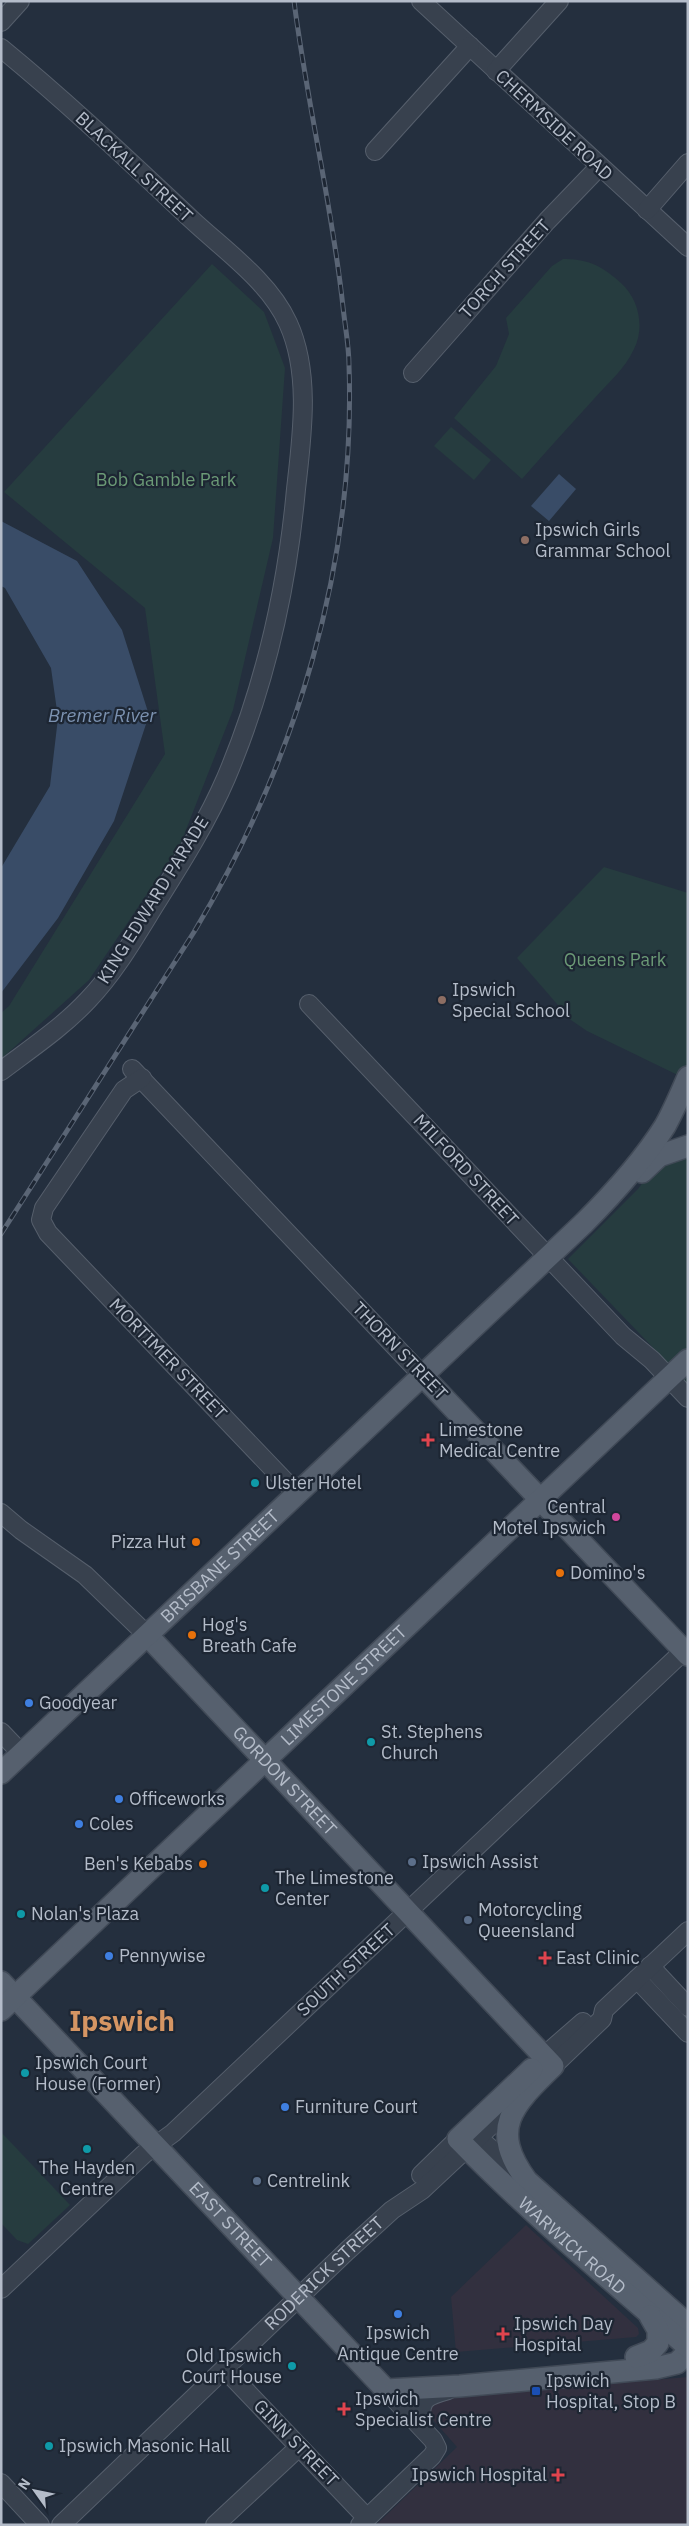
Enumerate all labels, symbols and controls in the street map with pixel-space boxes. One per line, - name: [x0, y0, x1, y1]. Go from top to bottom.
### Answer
- street label: CHERMSIDE ROAD: [491, 64, 618, 185]
- street label: BLACKALL STREET: [71, 106, 198, 227]
- street label: TORCH STREET: [454, 214, 555, 323]
- park label: Bob Gamble Park: [96, 468, 237, 491]
- place label: Ipswich Girls Grammar School: [535, 518, 670, 562]
- marker: Ipswich Girls Grammar School: [519, 534, 531, 546]
- water label: Bremer River: [48, 703, 157, 727]
- street label: KING EDWARD PARADE: [92, 812, 214, 988]
- park label: Queens Park: [564, 948, 667, 971]
- place label: Ipswich Special School: [452, 978, 570, 1022]
- marker: Ipswich Special School: [436, 994, 448, 1006]
- street label: MILFORD STREET: [409, 1109, 524, 1230]
- street label: MORTIMER STREET: [105, 1293, 232, 1424]
- street label: THORN STREET: [348, 1297, 453, 1405]
- place label: Limestone Medical Centre: [439, 1418, 560, 1462]
- marker: Limestone Medical Centre: [421, 1433, 435, 1447]
- place label: Ulster Hotel: [265, 1471, 362, 1494]
- marker: Ulster Hotel: [249, 1477, 261, 1489]
- place label: Central Motel Ipswich: [492, 1495, 606, 1539]
- street label: BRISBANE STREET: [155, 1505, 284, 1628]
- marker: Central Motel Ipswich: [610, 1511, 622, 1523]
- place label: Pizza Hut: [111, 1530, 186, 1553]
- marker: Pizza Hut: [190, 1536, 202, 1548]
- place label: Domino's: [570, 1561, 645, 1584]
- marker: Domino's: [554, 1567, 566, 1579]
- place label: Hog's Breath Cafe: [202, 1613, 297, 1657]
- street label: LIMESTONE STREET: [276, 1620, 411, 1750]
- marker: Hog's Breath Cafe: [186, 1629, 198, 1641]
- place label: Goodyear: [39, 1691, 117, 1714]
- marker: Goodyear: [23, 1697, 35, 1709]
- place label: St. Stephens Church: [381, 1720, 483, 1764]
- street label: GORDON STREET: [228, 1721, 342, 1840]
- marker: St. Stephens Church: [365, 1736, 377, 1748]
- place label: Officeworks: [129, 1787, 225, 1810]
- marker: Officeworks: [113, 1793, 125, 1805]
- place label: Coles: [89, 1812, 134, 1835]
- marker: Coles: [73, 1818, 85, 1830]
- place label: Ipswich Assist: [422, 1850, 539, 1873]
- place label: Ben's Kebabs: [84, 1852, 193, 1875]
- marker: Ipswich Assist: [406, 1856, 418, 1868]
- marker: Ben's Kebabs: [197, 1858, 209, 1870]
- place label: The Limestone Center: [275, 1866, 394, 1910]
- marker: The Limestone Center: [259, 1882, 271, 1894]
- place label: Motorcycling Queensland: [478, 1898, 582, 1942]
- place label: Nolan's Plaza: [31, 1902, 139, 1925]
- marker: Nolan's Plaza: [15, 1908, 27, 1920]
- marker: Motorcycling Queensland: [462, 1914, 474, 1926]
- street label: SOUTH STREET: [292, 1918, 400, 2021]
- place label: Pennywise: [119, 1944, 206, 1967]
- place label: East Clinic: [556, 1946, 640, 1969]
- marker: Pennywise: [103, 1950, 115, 1962]
- marker: East Clinic: [538, 1951, 552, 1965]
- district label: Ipswich: [69, 2002, 175, 2039]
- place label: Ipswich Court House (Former): [35, 2051, 162, 2095]
- marker: Ipswich Court House (Former): [19, 2067, 31, 2079]
- place label: Furniture Court: [295, 2095, 418, 2118]
- marker: Furniture Court: [279, 2101, 291, 2113]
- marker: The Hayden Centre: [81, 2143, 93, 2155]
- place label: The Hayden Centre: [39, 2156, 135, 2200]
- place label: Centrelink: [267, 2169, 351, 2192]
- marker: Centrelink: [251, 2175, 263, 2187]
- street label: EAST STREET: [184, 2177, 277, 2273]
- street label: WARWICK ROAD: [514, 2191, 631, 2299]
- street label: RODERICK STREET: [259, 2211, 388, 2335]
- marker: Ipswich Antique Centre: [392, 2308, 404, 2320]
- place label: Ipswich Day Hospital: [514, 2312, 613, 2356]
- place label: Ipswich Antique Centre: [337, 2321, 459, 2365]
- marker: Ipswich Day Hospital: [496, 2327, 510, 2341]
- place label: Old Ipswich Court House: [182, 2344, 282, 2388]
- marker: Old Ipswich Court House: [286, 2360, 298, 2372]
- place label: Ipswich Hospital, Stop B: [546, 2369, 676, 2413]
- marker: Ipswich Hospital, Stop B: [530, 2385, 542, 2397]
- place label: Ipswich Specialist Centre: [355, 2387, 492, 2431]
- street label: GINN STREET: [249, 2394, 344, 2491]
- marker: Ipswich Specialist Centre: [337, 2402, 351, 2416]
- place label: Ipswich Masonic Hall: [59, 2434, 230, 2457]
- marker: Ipswich Masonic Hall: [43, 2440, 55, 2452]
- place label: Ipswich Hospital: [412, 2463, 547, 2486]
- north arrow: [10, 2466, 60, 2516]
- marker: Ipswich Hospital: [551, 2468, 565, 2482]
- text: N: [14, 2475, 34, 2493]

